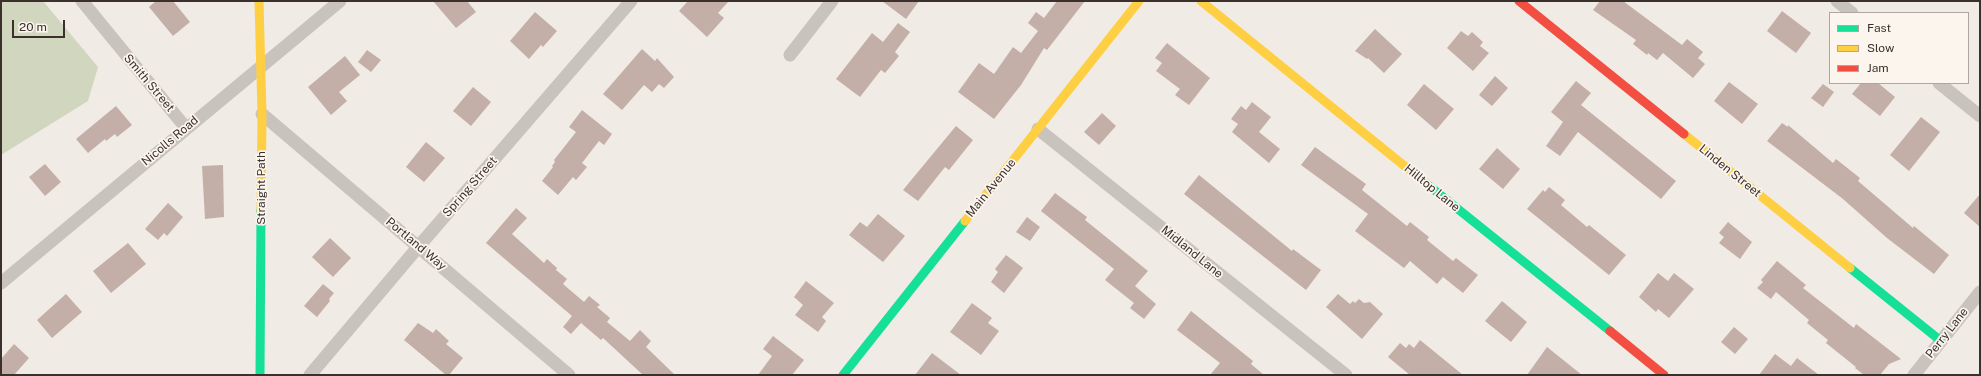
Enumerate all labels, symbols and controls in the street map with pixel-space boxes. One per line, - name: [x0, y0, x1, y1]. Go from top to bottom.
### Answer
- scale bar: [14, 12, 67, 38]
- legend: [1829, 12, 1969, 84]
- text: 20 m: [19, 20, 47, 34]
- text: Fast: [1867, 21, 1891, 35]
- text: Slow: [1867, 41, 1894, 55]
- street label: Smith Street: [121, 51, 177, 115]
- text: Jam: [1867, 61, 1889, 75]
- street label: Nicolls Road: [139, 113, 201, 169]
- street label: Linden Street: [1696, 142, 1764, 200]
- street label: Straight Path: [254, 151, 268, 225]
- street label: Spring Street: [440, 154, 500, 220]
- street label: Main Avenue: [963, 156, 1019, 220]
- street label: Hilltop Lane: [1401, 161, 1463, 215]
- street label: Portland Way: [383, 215, 449, 273]
- street label: Midland Lane: [1158, 223, 1226, 281]
- street label: Perry Lane: [1923, 305, 1971, 361]

